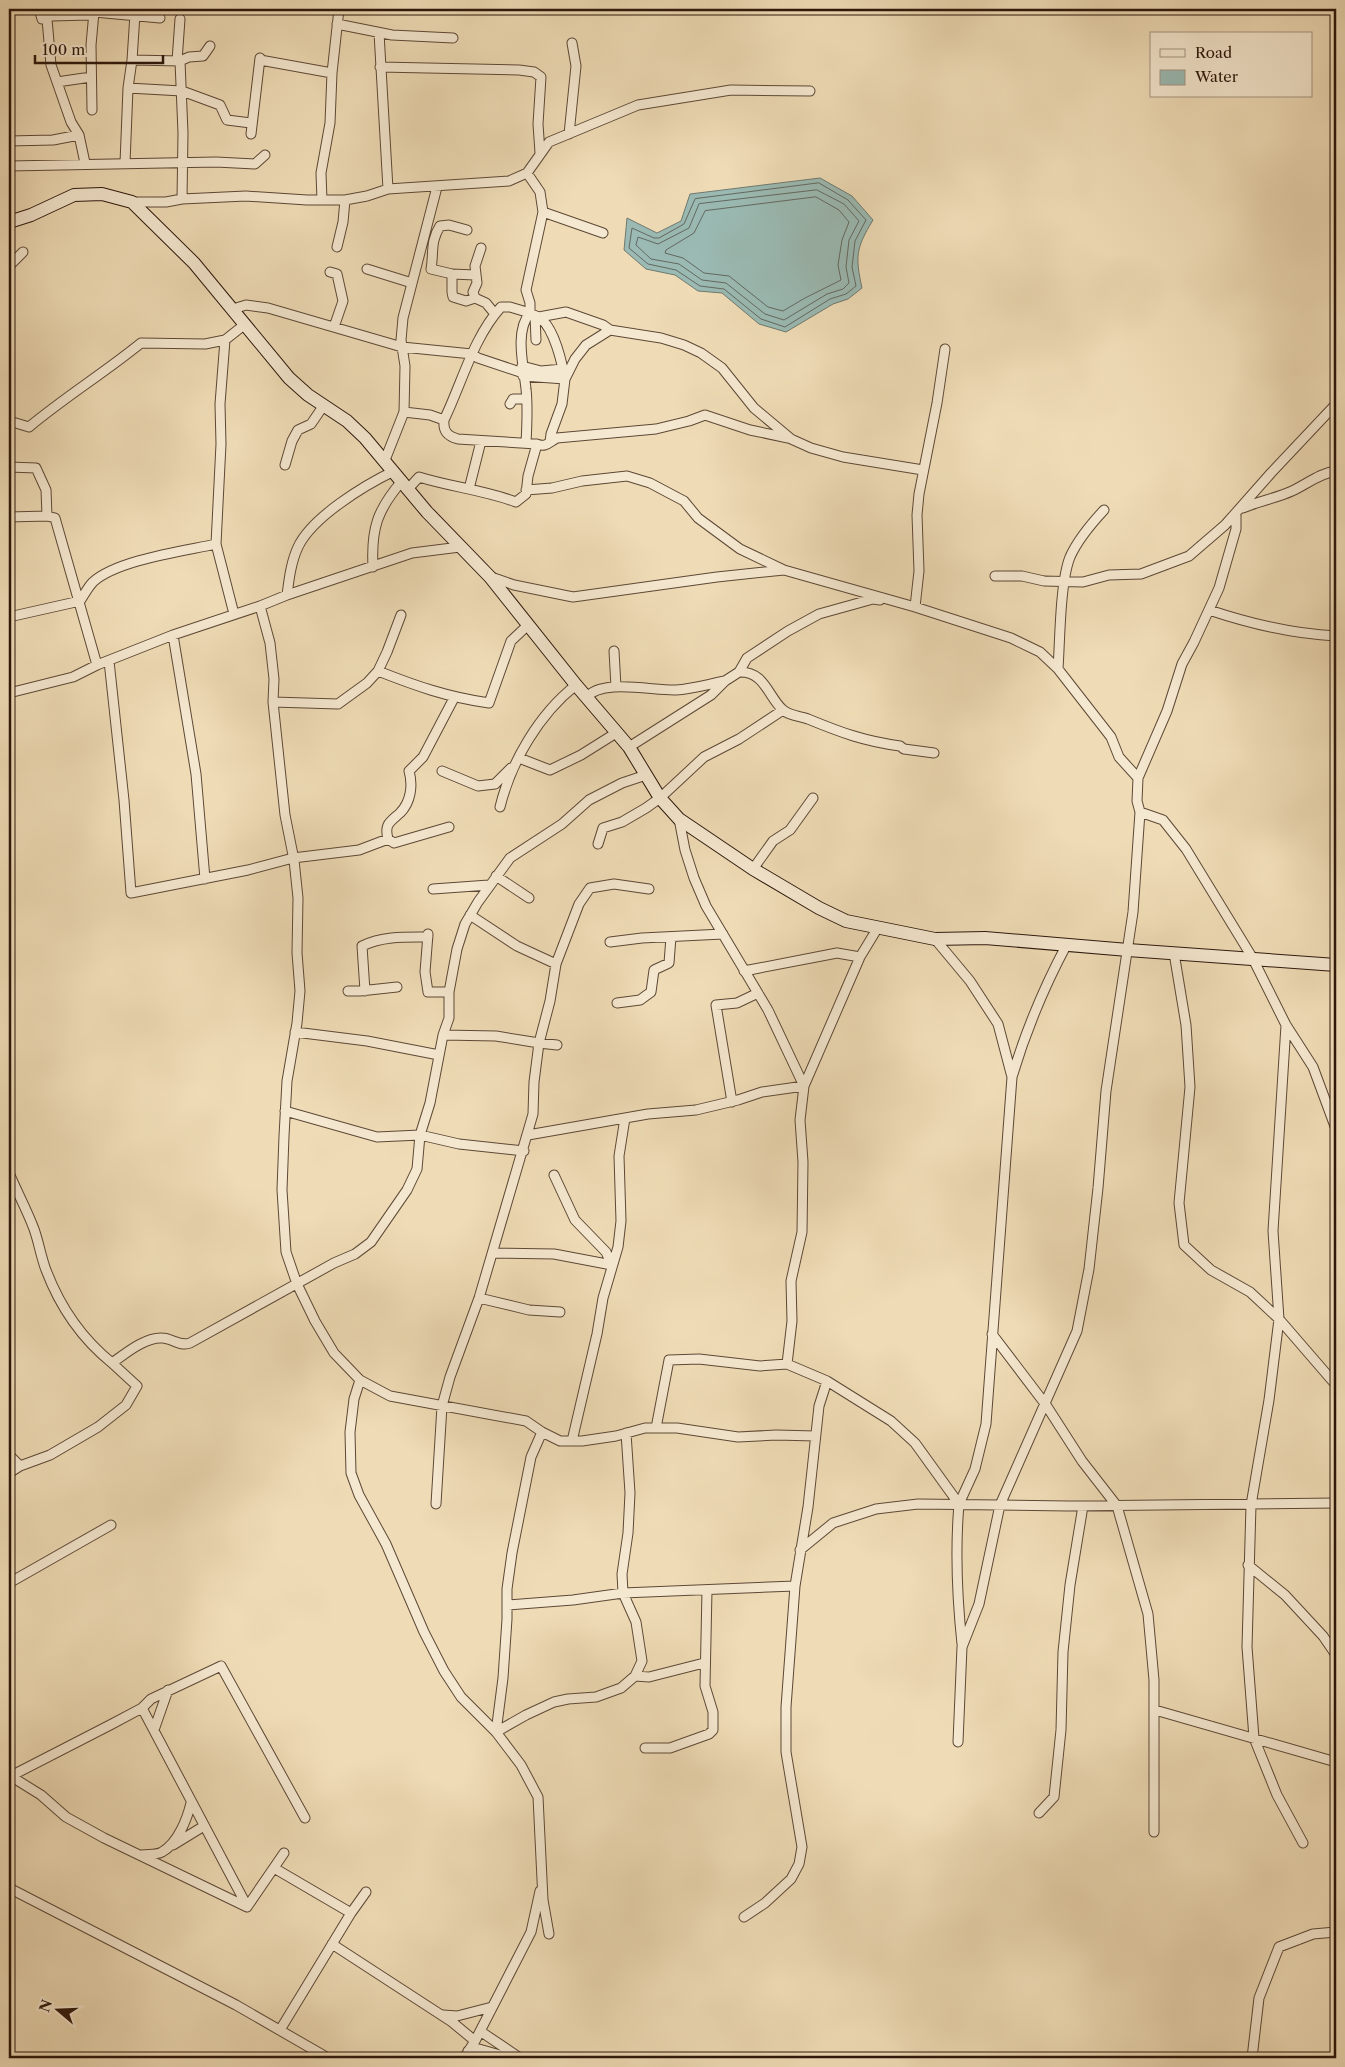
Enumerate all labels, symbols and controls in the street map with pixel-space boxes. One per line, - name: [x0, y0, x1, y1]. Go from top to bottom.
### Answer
- scale bar: [35, 32, 162, 64]
- legend: [1150, 32, 1312, 98]
- text: 100 m: [42, 40, 85, 59]
- text: Road: [1195, 43, 1232, 62]
- text: Water: [1194, 67, 1239, 86]
- north arrow: [32, 1984, 82, 2034]
- text: N: [35, 1997, 56, 2014]

